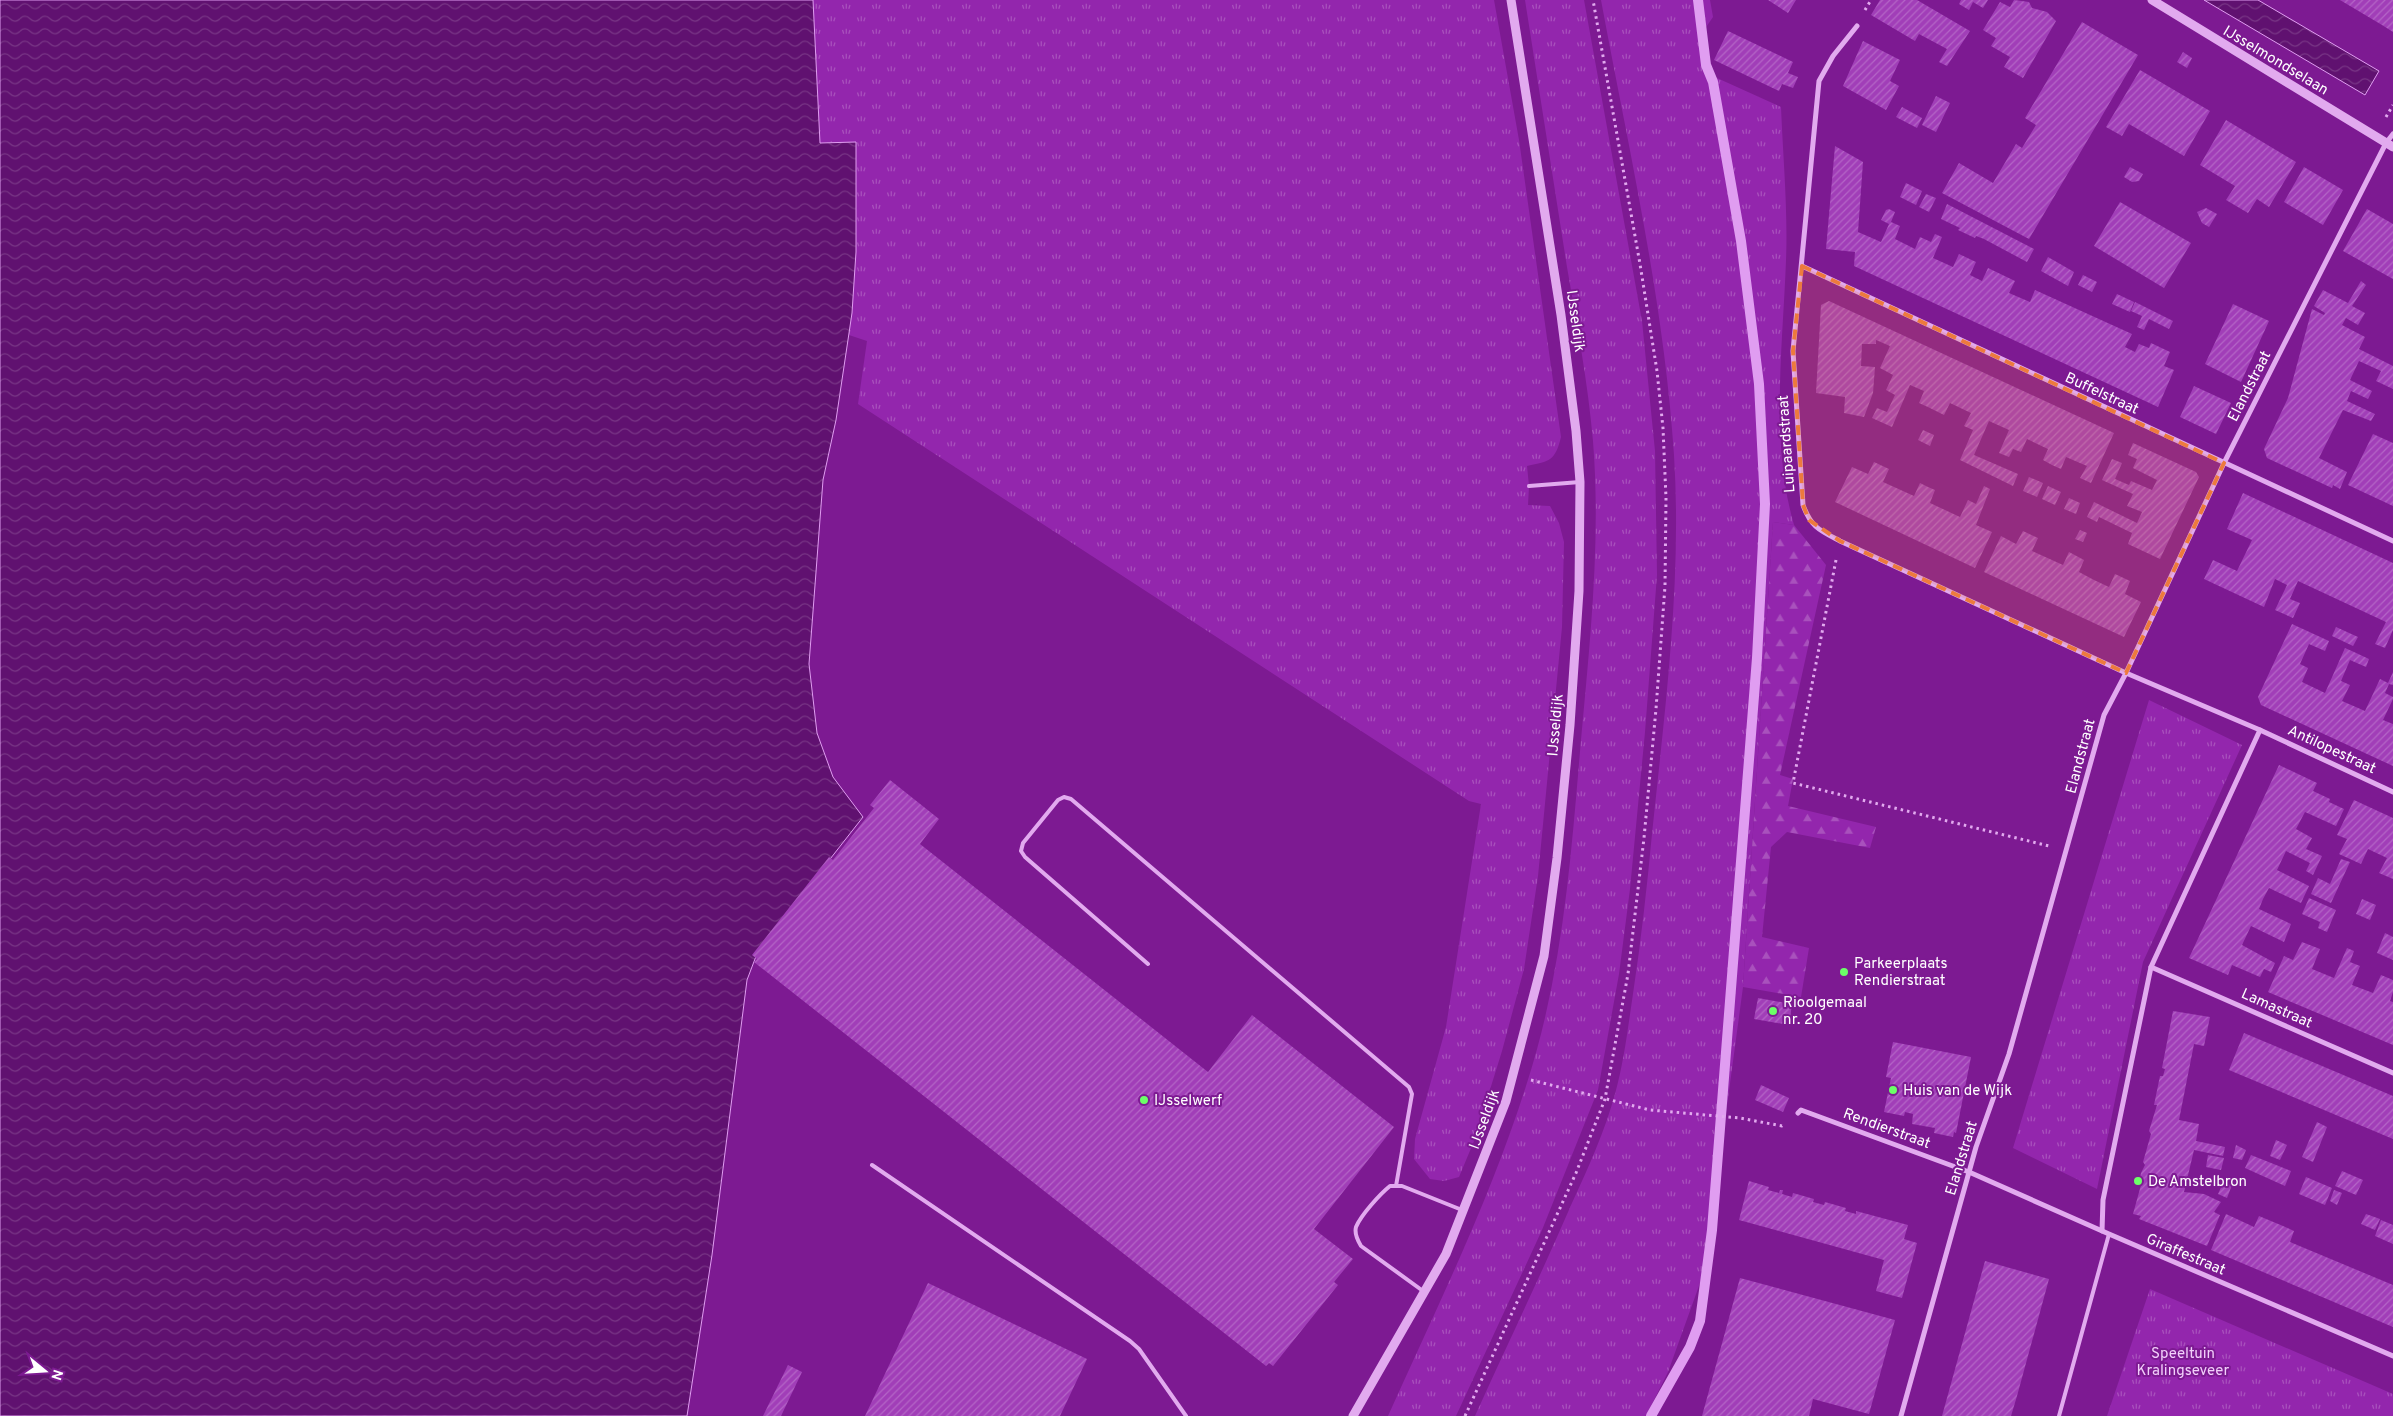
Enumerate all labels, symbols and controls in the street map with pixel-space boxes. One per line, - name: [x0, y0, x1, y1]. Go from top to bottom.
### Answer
- street label: IJsselmondselaan: [2219, 22, 2332, 100]
- street label: IJsseldijk: [1561, 289, 1588, 354]
- street label: Elandstraat: [2224, 348, 2276, 425]
- street label: Buffelstraat: [2061, 369, 2141, 420]
- street label: Luipaardstraat: [1775, 394, 1800, 493]
- street label: IJsseldijk: [1544, 693, 1569, 757]
- street label: Elandstraat: [2062, 717, 2101, 796]
- street label: Antilopestraat: [2284, 722, 2379, 779]
- place label: Parkeerplaats Rendierstraat: [1854, 955, 1947, 991]
- marker: Parkeerplaats Rendierstraat: [1838, 966, 1850, 978]
- street label: Lamastraat: [2238, 985, 2315, 1033]
- place label: Rioolgemaal nr. 20: [1783, 994, 1867, 1030]
- marker: Rioolgemaal nr. 20: [1767, 1005, 1779, 1017]
- place label: Huis van de Wijk: [1903, 1082, 2012, 1101]
- marker: Huis van de Wijk: [1887, 1084, 1899, 1096]
- street label: IJsseldijk: [1466, 1087, 1505, 1152]
- place label: IJsselwerf: [1154, 1092, 1222, 1111]
- marker: IJsselwerf: [1138, 1094, 1150, 1106]
- street label: Rendierstraat: [1840, 1105, 1933, 1154]
- street label: Elandstraat: [1942, 1119, 1983, 1198]
- place label: De Amstelbron: [2148, 1173, 2247, 1192]
- marker: De Amstelbron: [2132, 1175, 2144, 1187]
- street label: Giraffestraat: [2143, 1230, 2228, 1281]
- park label: Speeltuin Kralingseveer: [2137, 1345, 2230, 1381]
- north arrow: [20, 1346, 70, 1396]
- text: N: [46, 1367, 66, 1382]

